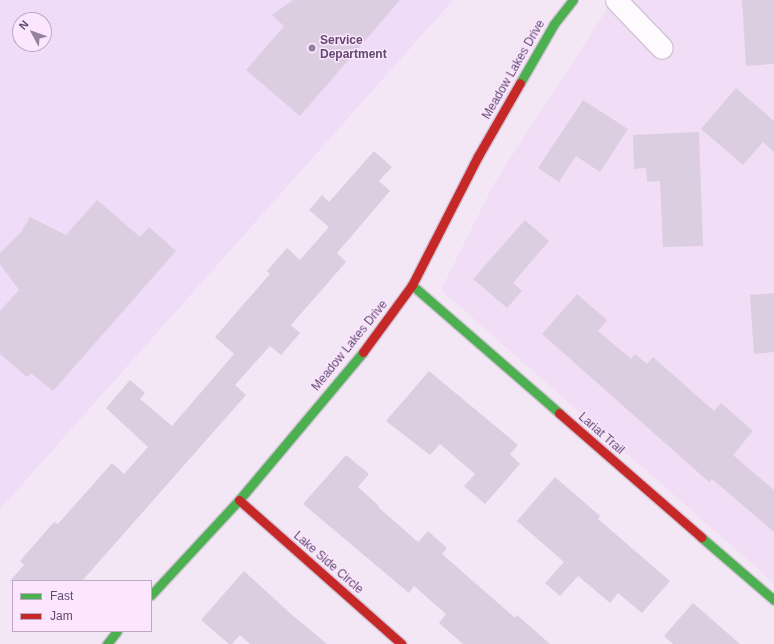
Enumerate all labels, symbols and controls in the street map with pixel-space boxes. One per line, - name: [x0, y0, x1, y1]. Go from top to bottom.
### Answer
- north arrow: [12, 12, 52, 52]
- text: N: [17, 18, 31, 32]
- street label: Meadow Lakes Drive: [480, 18, 548, 122]
- place label: Service Department: [320, 34, 387, 62]
- marker: Service Department: [307, 43, 317, 53]
- street label: Meadow Lakes Drive: [309, 298, 391, 394]
- street label: Lariat Trail: [575, 410, 627, 458]
- street label: Lake Side Circle: [290, 529, 366, 597]
- legend: [12, 580, 152, 632]
- text: Fast: [50, 589, 73, 603]
- text: Jam: [50, 609, 73, 623]

